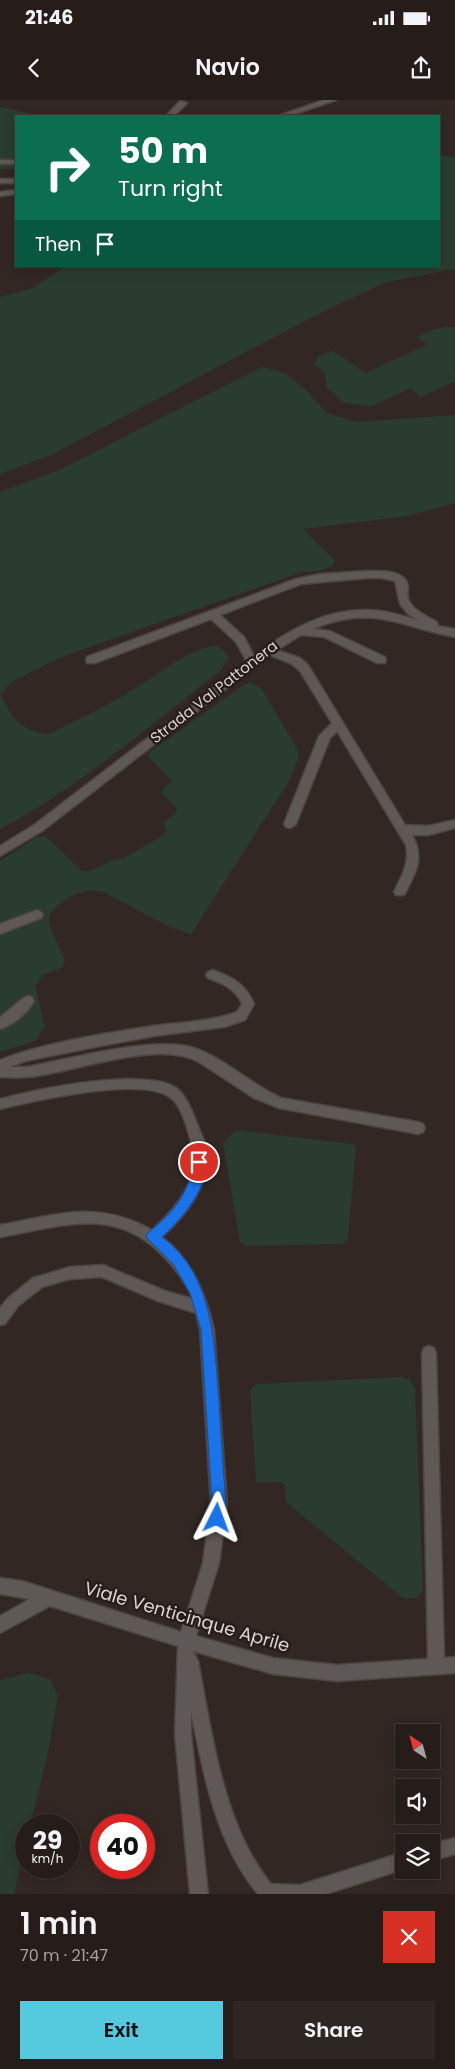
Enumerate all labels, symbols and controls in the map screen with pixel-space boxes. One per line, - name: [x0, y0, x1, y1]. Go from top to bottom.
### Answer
- text: 21:46: [25, 4, 73, 31]
- text: Navio: [195, 52, 260, 83]
- icon: back: [20, 54, 48, 82]
- icon: share: [407, 54, 435, 82]
- text: 50 m: [118, 126, 208, 175]
- icon: right: [35, 135, 100, 200]
- text: Turn right: [118, 173, 223, 204]
- icon: arrive: [91, 230, 119, 258]
- text: Then: [35, 231, 81, 258]
- street label: Strada Val Pattonera: [146, 635, 282, 748]
- pin: [178, 1141, 220, 1183]
- icon: arrive: [185, 1148, 213, 1176]
- position arrow: [190, 1491, 242, 1543]
- street label: Viale Venticinque Aprile: [82, 1575, 293, 1658]
- north arrow: [395, 1724, 440, 1769]
- map controls: [395, 1724, 440, 1879]
- button: sound: [395, 1779, 440, 1824]
- speed limit sign: 40: [90, 1814, 155, 1879]
- text: 29: [33, 1823, 62, 1858]
- button: layers: [395, 1834, 440, 1879]
- text: km/h: [32, 1850, 63, 1867]
- text: 1 min: [20, 1902, 98, 1945]
- button: close: [383, 1911, 435, 1963]
- text: 70 m · 21:47: [20, 1944, 108, 1967]
- button: Exit: [20, 2001, 223, 2059]
- button: Share: [233, 2001, 435, 2059]

